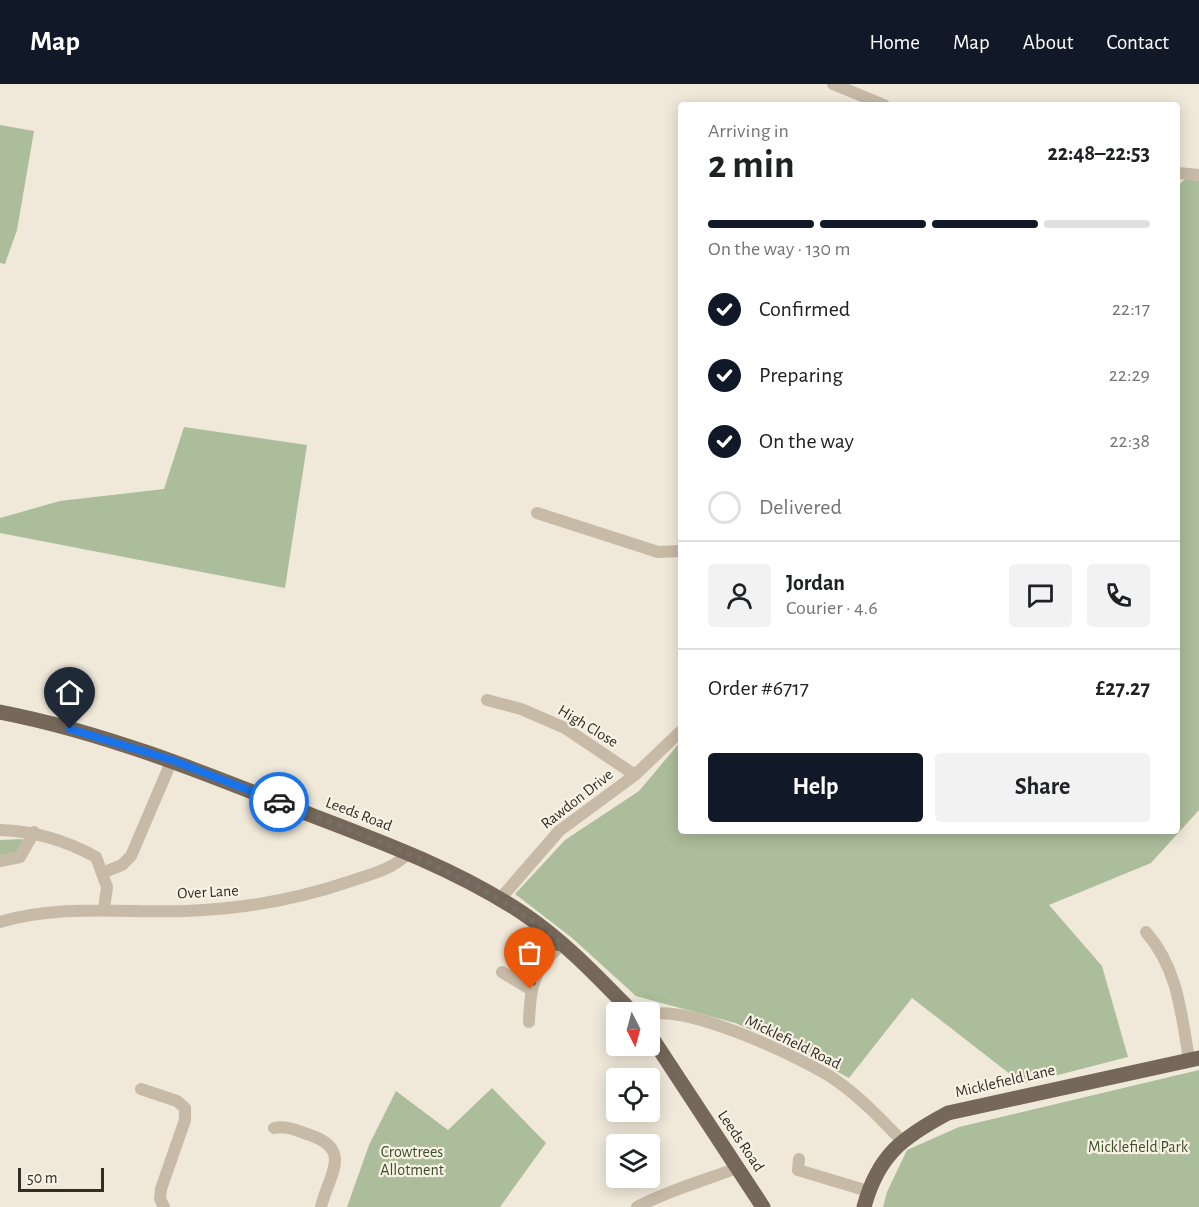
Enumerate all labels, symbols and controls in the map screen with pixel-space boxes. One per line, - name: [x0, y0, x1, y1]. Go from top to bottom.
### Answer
- text: Map: [30, 28, 80, 56]
- text: Home: [869, 32, 920, 53]
- text: Map: [953, 32, 990, 53]
- text: About: [1023, 32, 1073, 53]
- text: Contact: [1106, 32, 1169, 53]
- text: Arriving in: [708, 121, 789, 141]
- text: 22:48–22:53: [1047, 142, 1150, 164]
- text: 2 min: [708, 146, 795, 185]
- text: On the way · 130 m: [708, 239, 850, 259]
- icon: check: [708, 293, 741, 326]
- text: Confirmed: [759, 298, 850, 320]
- text: 22:17: [1112, 299, 1150, 319]
- icon: check: [708, 359, 741, 392]
- text: Preparing: [759, 364, 843, 386]
- text: 22:29: [1109, 365, 1150, 385]
- icon: check: [708, 425, 741, 458]
- text: On the way: [759, 430, 854, 452]
- text: 22:38: [1110, 431, 1150, 451]
- text: Delivered: [759, 496, 842, 518]
- button: person: [708, 564, 771, 627]
- button: chat: [1009, 564, 1072, 627]
- button: phone: [1087, 564, 1150, 627]
- text: Jordan: [786, 572, 845, 594]
- text: Courier · 4.6: [786, 598, 878, 618]
- pin: [44, 667, 95, 729]
- icon: home: [53, 676, 86, 709]
- text: Order #6717: [708, 677, 809, 699]
- text: £27.27: [1095, 677, 1150, 699]
- street label: High Close: [555, 702, 621, 750]
- button: Help: [708, 753, 923, 822]
- button: Share: [935, 753, 1150, 822]
- street label: Rawdon Drive: [538, 766, 616, 832]
- courier: [249, 772, 309, 832]
- icon: car: [263, 786, 296, 819]
- street label: Leeds Road: [324, 794, 394, 834]
- street label: Over Lane: [177, 882, 239, 902]
- pin: [504, 927, 555, 989]
- icon: bag: [513, 936, 546, 969]
- north arrow: [606, 1002, 660, 1056]
- map controls: [606, 1002, 660, 1188]
- street label: Micklefield Road: [743, 1012, 843, 1072]
- street label: Micklefield Lane: [954, 1062, 1056, 1100]
- button: locate: [606, 1068, 660, 1122]
- street label: Leeds Road: [715, 1108, 767, 1174]
- button: layers: [606, 1134, 660, 1188]
- park label: Micklefield Park: [1088, 1139, 1189, 1155]
- park label: Crowtrees Allotment: [380, 1144, 444, 1178]
- scale bar: [18, 1165, 104, 1192]
- text: 50 m: [27, 1170, 58, 1186]

